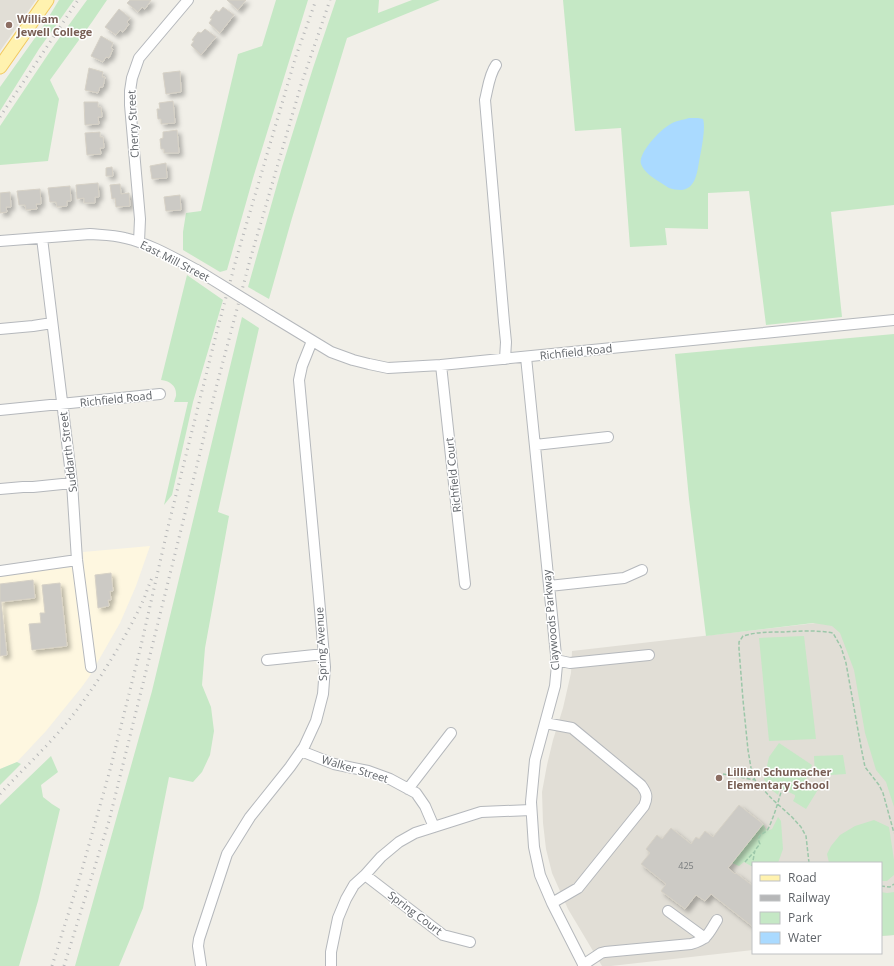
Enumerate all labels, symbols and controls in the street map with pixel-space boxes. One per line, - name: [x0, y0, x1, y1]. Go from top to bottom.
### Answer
- place label: William Jewell College: [16, 11, 93, 39]
- marker: William Jewell College: [4, 20, 14, 30]
- street label: Cherry Street: [123, 90, 142, 158]
- street label: East Mill Street: [138, 237, 213, 285]
- street label: Richfield Road: [539, 340, 613, 363]
- street label: Richfield Road: [79, 387, 153, 410]
- street label: Suddarth Street: [55, 411, 80, 493]
- street label: Richfield Court: [441, 437, 464, 513]
- street label: Claywoods Parkway: [539, 569, 562, 671]
- street label: Spring Avenue: [311, 607, 330, 681]
- street label: Walker Street: [320, 751, 390, 786]
- place label: Lillian Schumacher Elementary School: [727, 764, 831, 792]
- marker: Lillian Schumacher Elementary School: [714, 773, 724, 783]
- house number: 425: [678, 859, 694, 872]
- legend: [752, 862, 882, 954]
- text: Road: [788, 869, 817, 886]
- street label: Spring Court: [385, 887, 446, 938]
- text: Railway: [788, 889, 831, 906]
- text: Park: [788, 909, 814, 926]
- text: Water: [788, 929, 822, 946]

